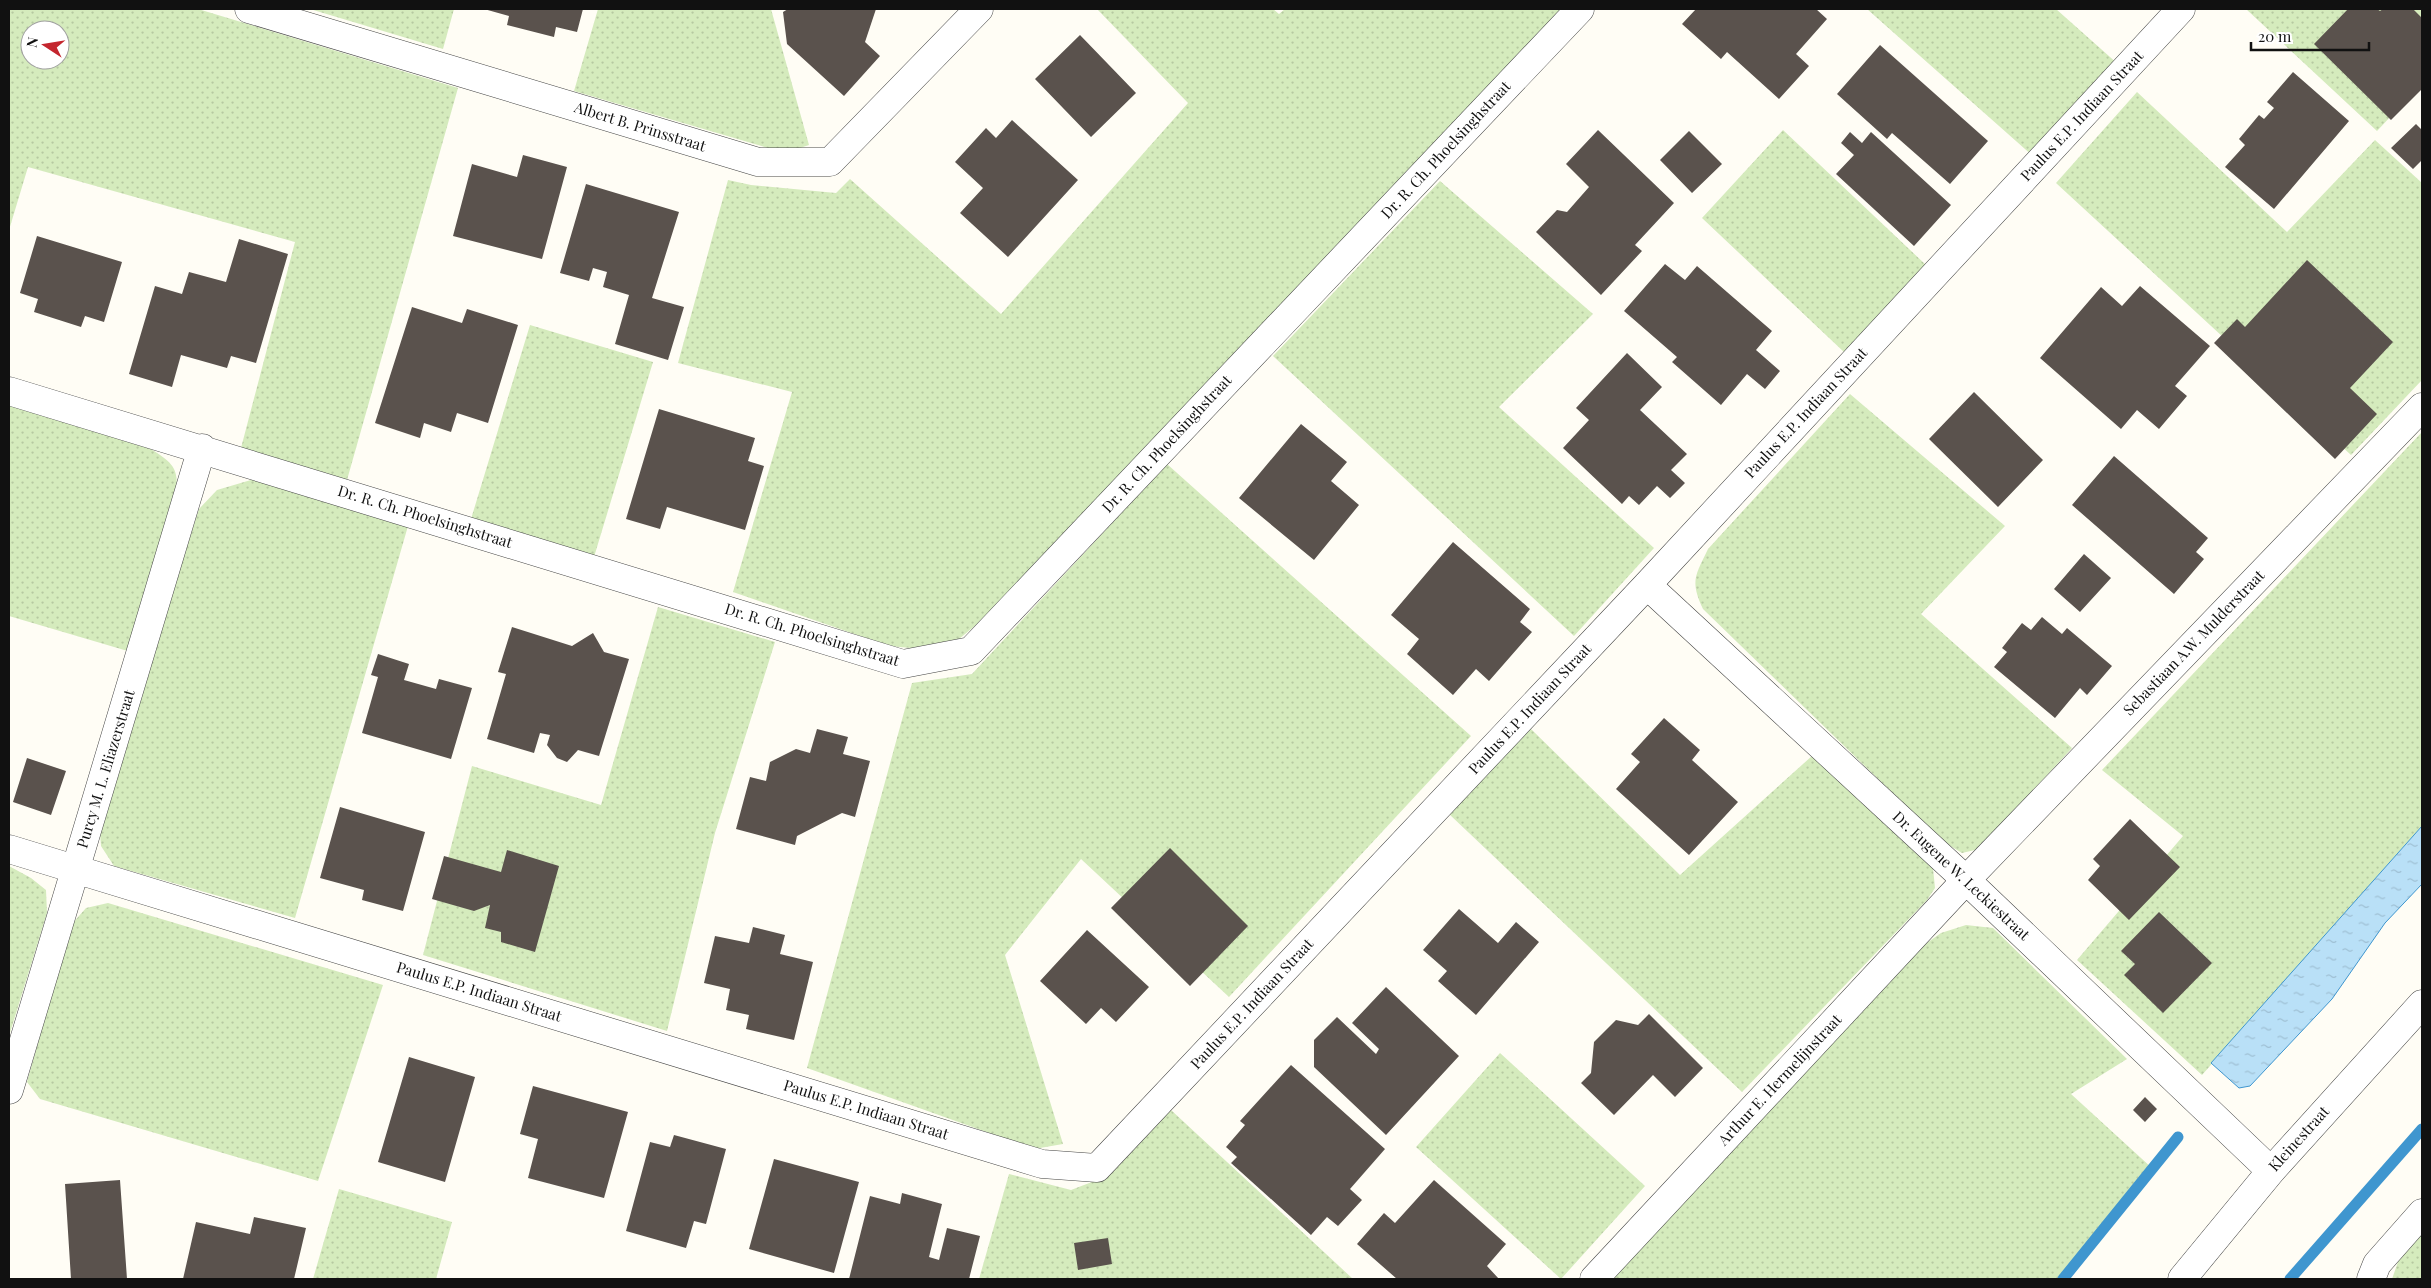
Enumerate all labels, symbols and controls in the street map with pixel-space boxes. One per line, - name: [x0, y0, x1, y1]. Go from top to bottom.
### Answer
- north arrow: [20, 20, 70, 70]
- scale bar: [2251, 20, 2368, 52]
- text: 20 m: [2258, 26, 2292, 46]
- text: N: [21, 35, 42, 49]
- street label: Paulus E.P. Indiaan Straat: [2015, 45, 2148, 185]
- street label: Dr. R. Ch. Phoelsinghstraat: [1376, 76, 1515, 223]
- street label: Albert B. Prinsstraat: [571, 96, 709, 156]
- street label: Paulus E.P. Indiaan Straat: [1739, 342, 1872, 482]
- street label: Dr. R. Ch. Phoelsinghstraat: [1097, 370, 1236, 517]
- street label: Dr. R. Ch. Phoelsinghstraat: [336, 480, 516, 552]
- street label: Sebastiaan A.W. Mulderstraat: [2118, 565, 2269, 719]
- street label: Dr. R. Ch. Phoelsinghstraat: [723, 598, 903, 670]
- street label: Paulus E.P. Indiaan Straat: [1463, 638, 1596, 778]
- street label: Purcy M. L. Eliazerstraat: [71, 686, 139, 850]
- street label: Dr. Eugene W. Leckiestraat: [1889, 806, 2035, 945]
- street label: Paulus E.P. Indiaan Straat: [1185, 933, 1318, 1073]
- street label: Paulus E.P. Indiaan Straat: [394, 956, 565, 1026]
- street label: Arthur E. Hermelijnstraat: [1712, 1009, 1846, 1150]
- street label: Paulus E.P. Indiaan Straat: [781, 1074, 952, 1144]
- street label: Kleinestraat: [2264, 1101, 2333, 1175]

